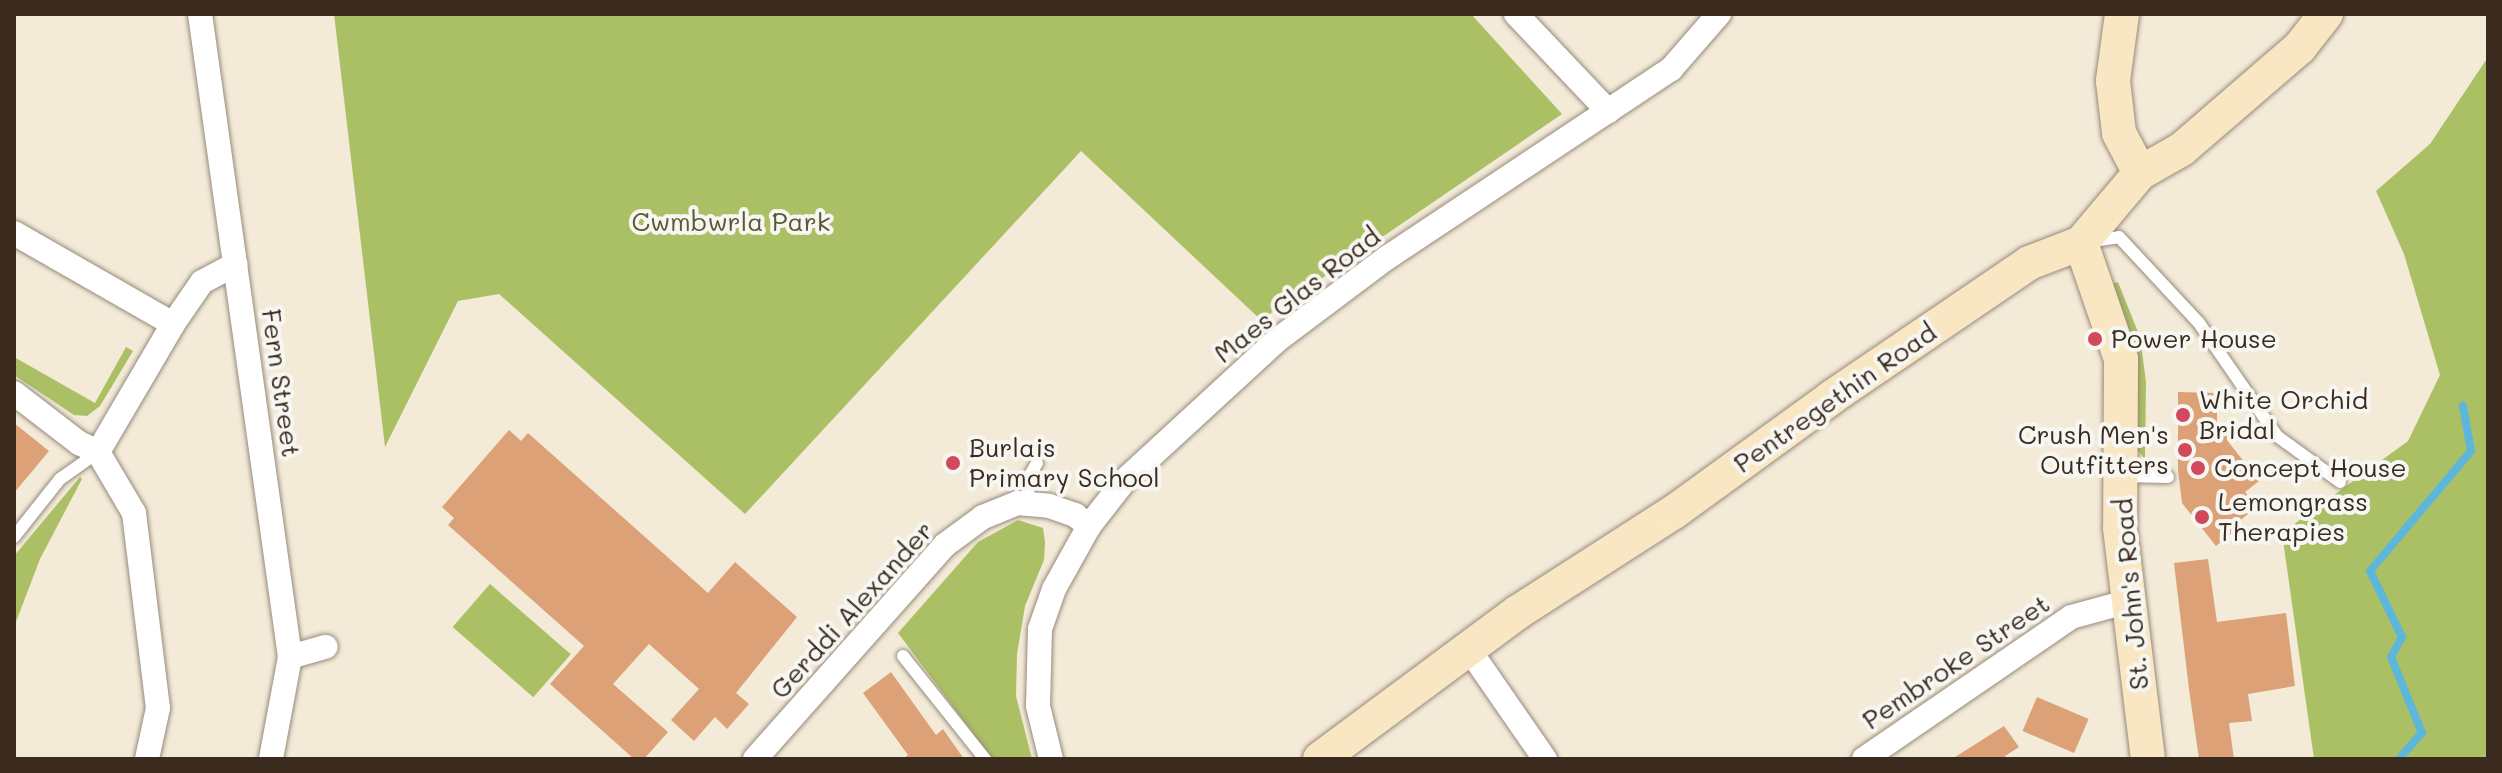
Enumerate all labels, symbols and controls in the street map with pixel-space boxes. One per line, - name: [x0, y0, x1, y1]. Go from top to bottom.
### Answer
- park label: Cwmbwrla Park: [631, 206, 831, 238]
- street label: Maes Glas Road: [1208, 221, 1386, 369]
- street label: Fern Street: [255, 307, 307, 459]
- street label: Pentregethin Road: [1728, 316, 1942, 480]
- place label: Power House: [2111, 323, 2277, 355]
- marker: Power House: [2086, 330, 2104, 348]
- place label: White Orchid Bridal: [2199, 384, 2368, 446]
- marker: White Orchid Bridal: [2174, 406, 2192, 424]
- place label: Crush Men's Outfitters: [2018, 419, 2169, 480]
- place label: Burlais Primary School: [969, 432, 1160, 494]
- marker: Crush Men's Outfitters: [2176, 441, 2194, 459]
- place label: Concept House: [2214, 452, 2406, 484]
- marker: Burlais Primary School: [944, 454, 962, 472]
- marker: Concept House: [2189, 459, 2207, 477]
- place label: Lemongrass Therapies: [2218, 486, 2368, 548]
- street label: St. John's Road: [2107, 497, 2155, 691]
- marker: Lemongrass Therapies: [2193, 508, 2211, 526]
- street label: Gerddi Alexander: [764, 515, 940, 705]
- street label: Pembroke Street: [1857, 588, 2055, 736]

